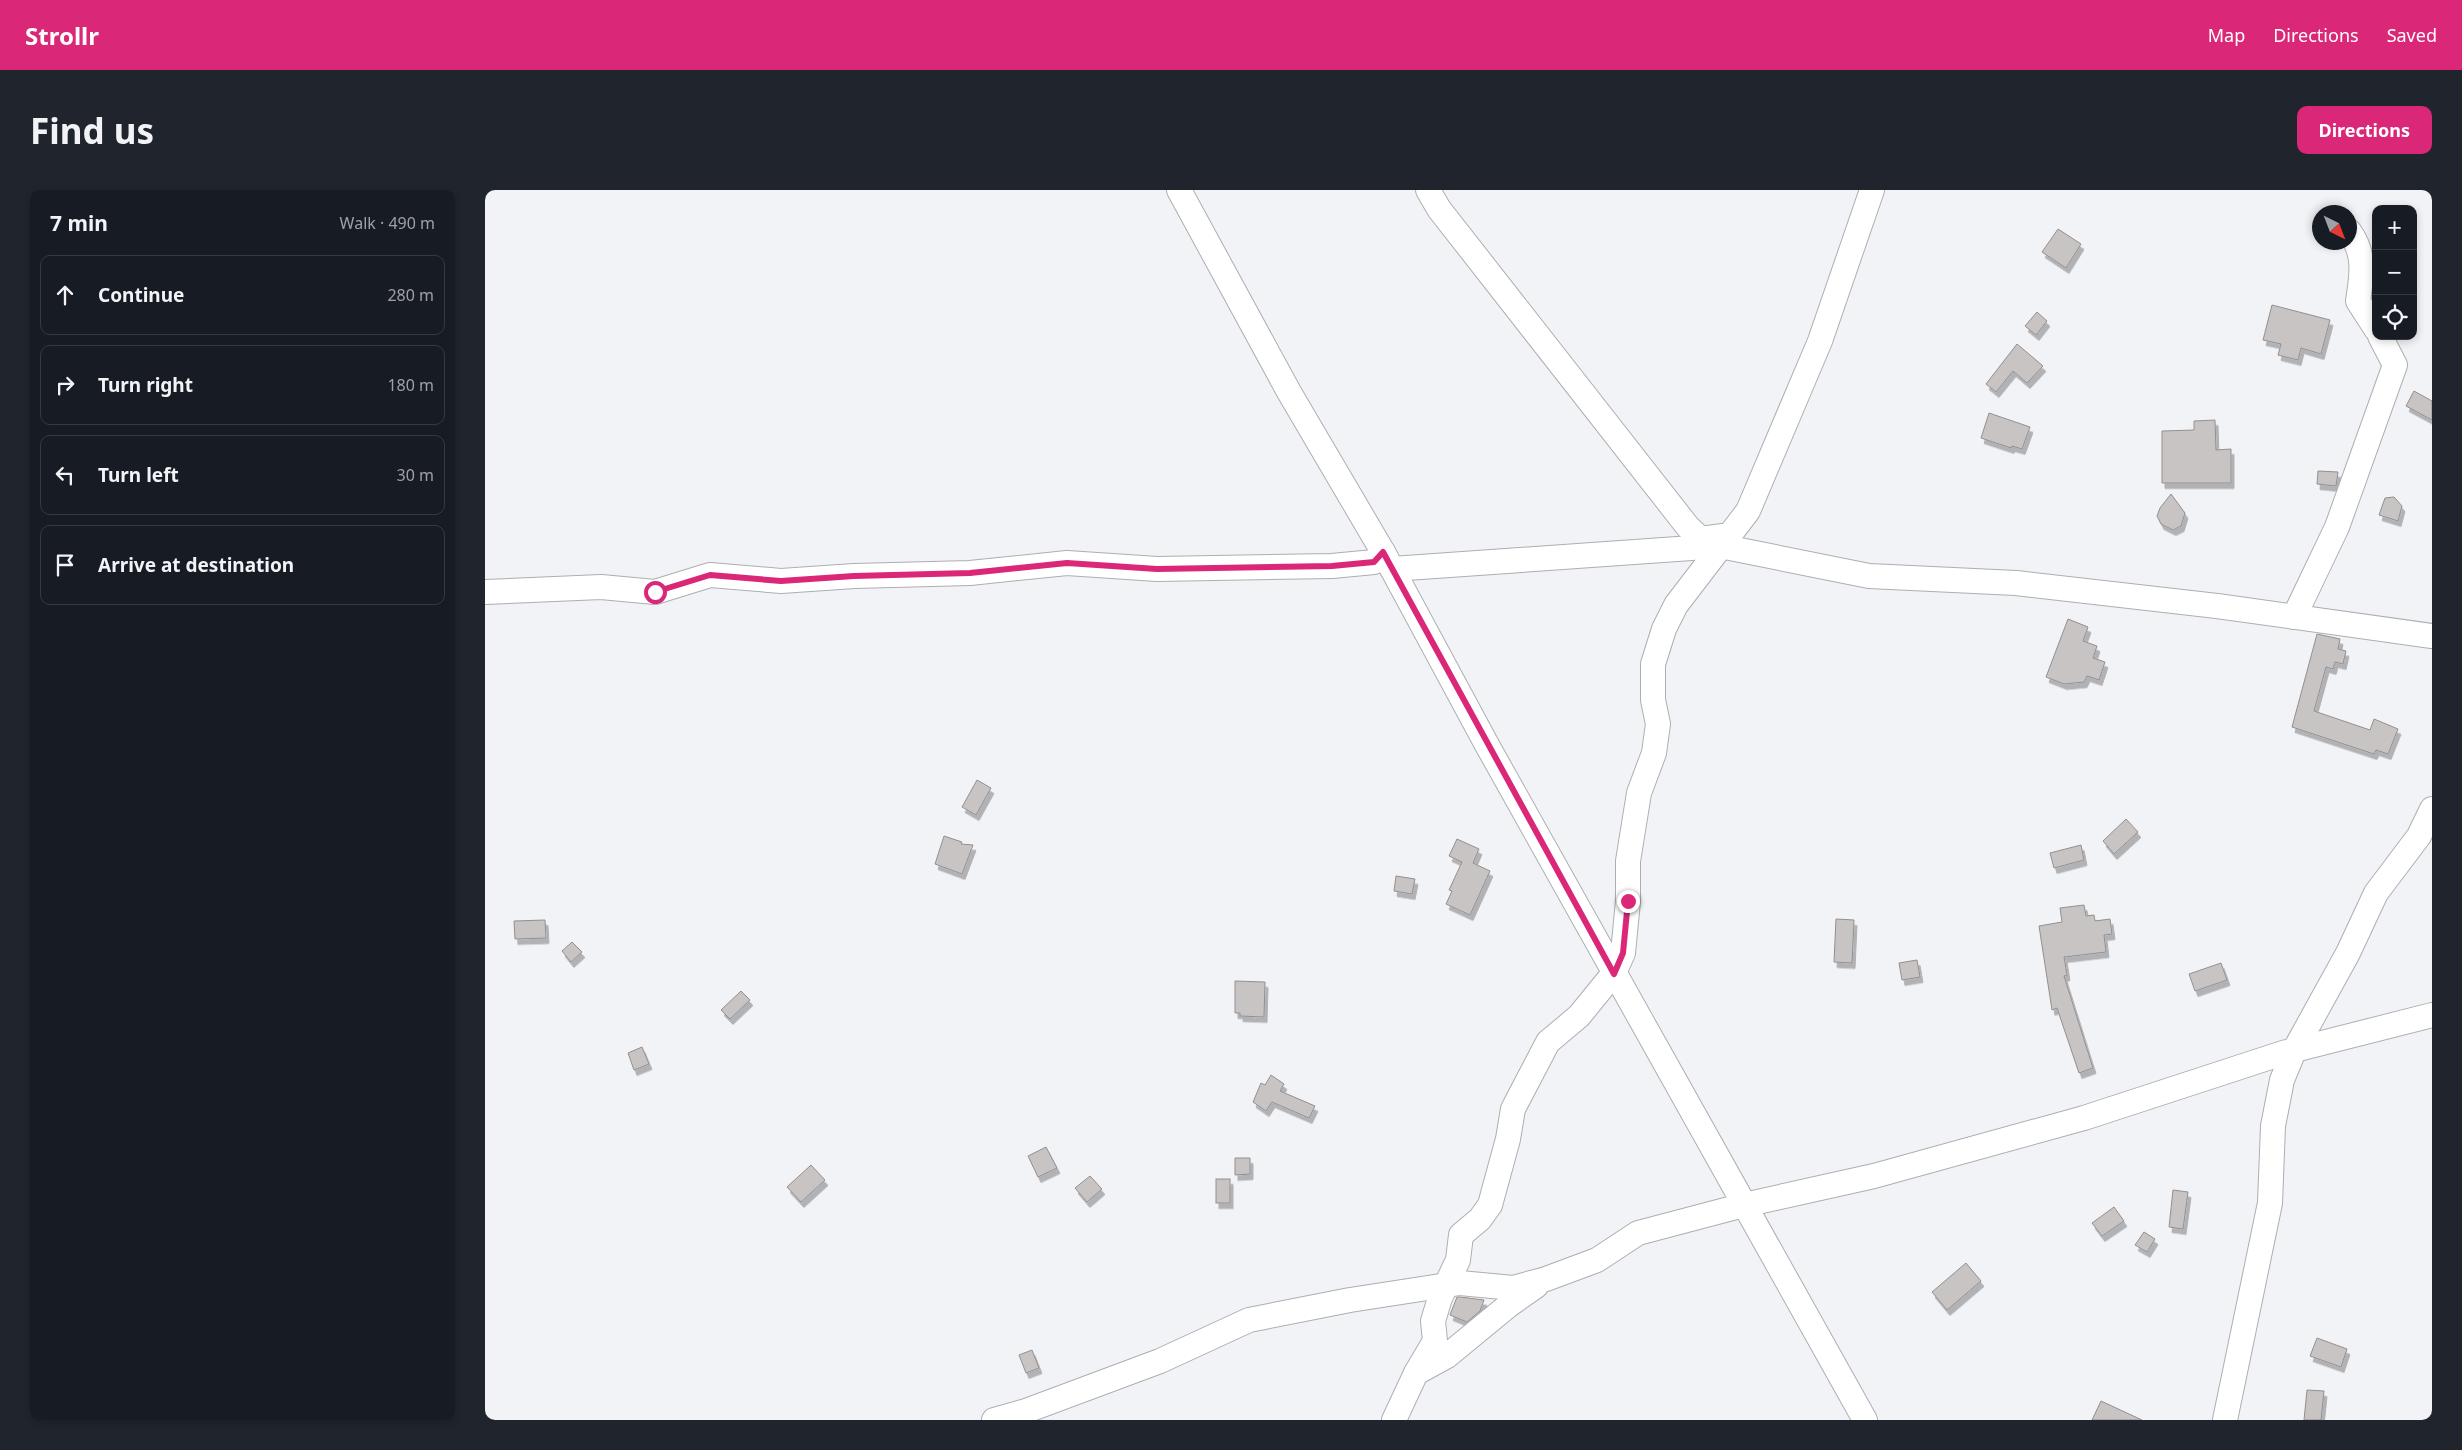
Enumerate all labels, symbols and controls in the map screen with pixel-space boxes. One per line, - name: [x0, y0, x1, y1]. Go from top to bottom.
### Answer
- text: Strollr: [25, 19, 99, 52]
- text: Map: [2208, 23, 2245, 47]
- text: Directions: [2273, 23, 2359, 47]
- text: Saved: [2387, 23, 2437, 47]
- button: Directions: [2297, 106, 2432, 154]
- text: Find us: [30, 107, 154, 154]
- north arrow: [2312, 205, 2357, 250]
- map controls: [2372, 205, 2417, 340]
- button: +: [2372, 205, 2417, 250]
- text: 7 min: [50, 209, 108, 237]
- text: Walk · 490 m: [340, 212, 435, 234]
- button: −: [2372, 250, 2417, 295]
- icon: ahead: [51, 281, 79, 309]
- text: Continue: [98, 282, 184, 308]
- text: 280 m: [387, 284, 434, 306]
- button: locate: [2372, 295, 2417, 340]
- icon: right: [51, 371, 79, 399]
- text: Turn right: [98, 372, 193, 398]
- text: 180 m: [387, 374, 434, 396]
- icon: left: [51, 461, 79, 489]
- text: Turn left: [98, 462, 179, 488]
- text: 30 m: [397, 464, 434, 486]
- icon: arrive: [51, 551, 79, 579]
- text: Arrive at destination: [98, 552, 294, 578]
- route start: [644, 581, 667, 604]
- route end: [1617, 890, 1640, 913]

